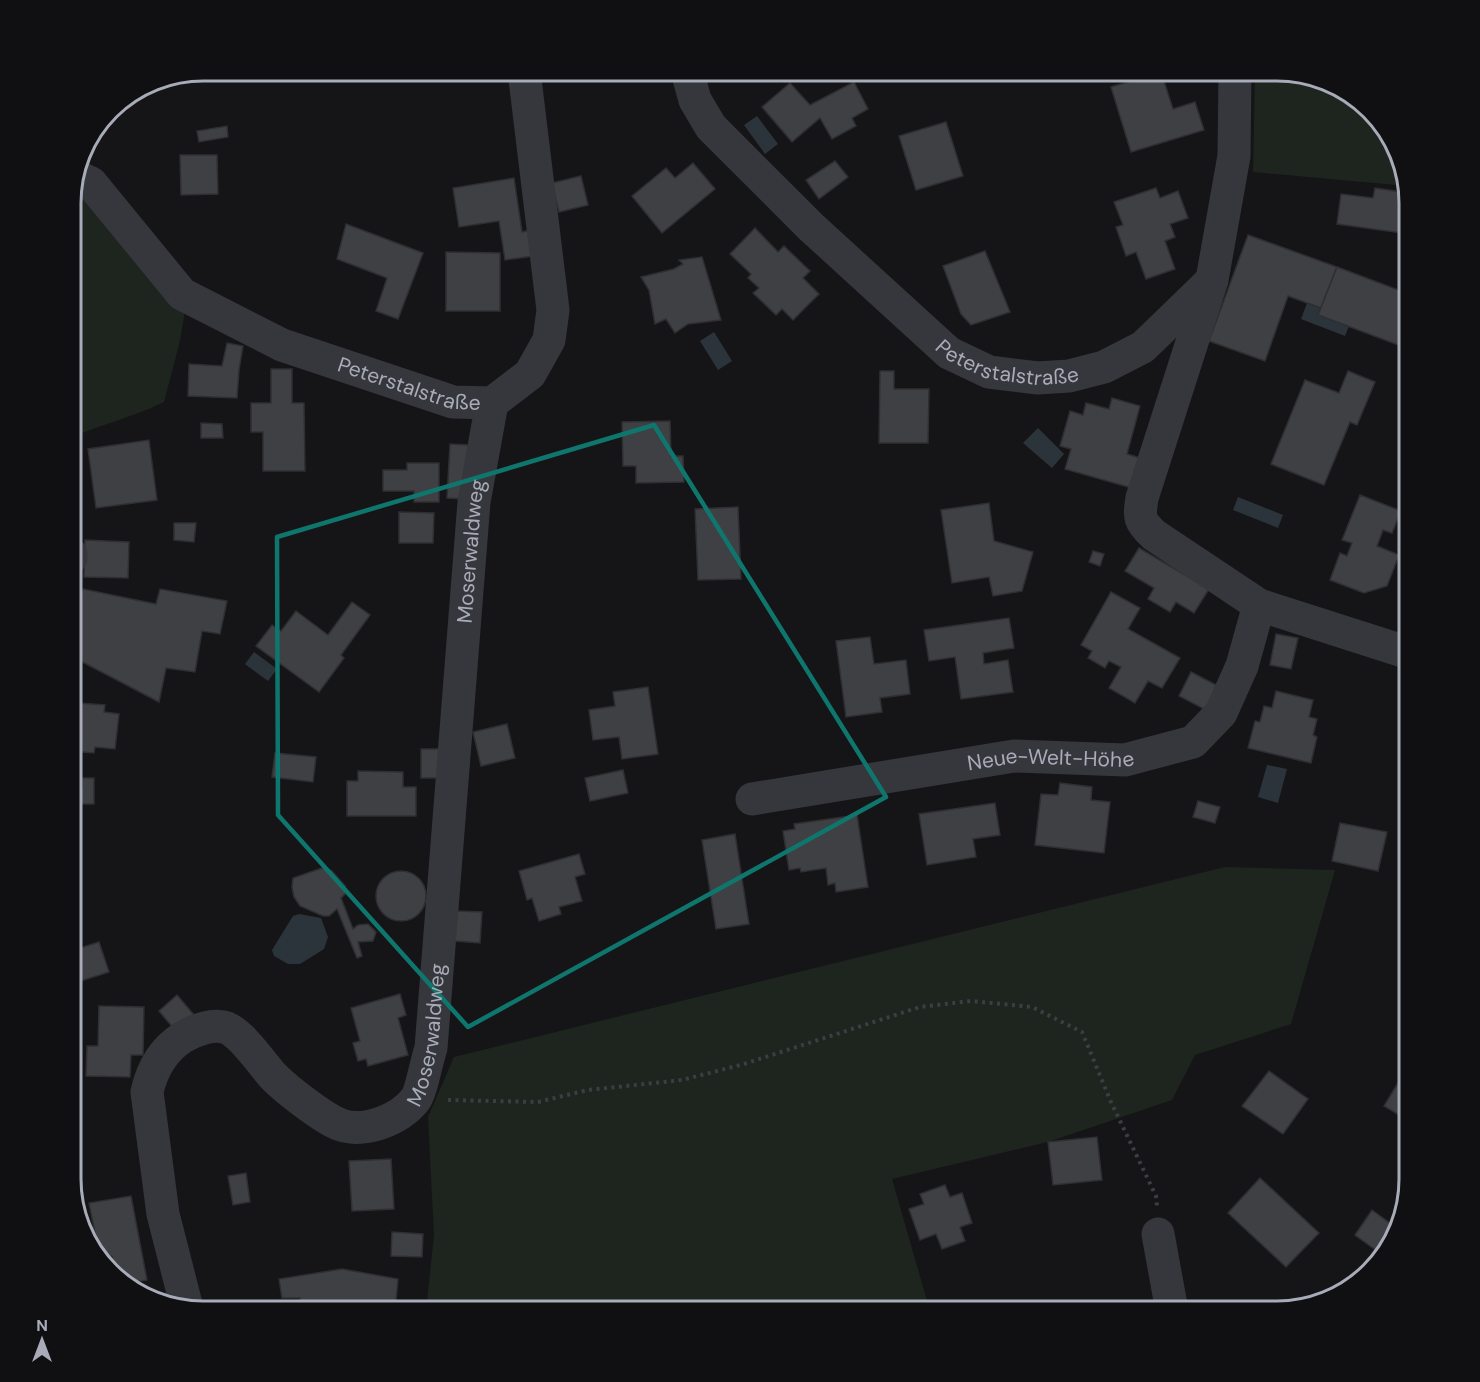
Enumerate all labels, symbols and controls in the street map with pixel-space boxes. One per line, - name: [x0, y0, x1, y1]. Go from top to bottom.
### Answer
- street label: Peterstalstraße: [929, 333, 1082, 392]
- street label: Peterstalstraße: [334, 351, 481, 417]
- street label: Moserwaldweg: [450, 477, 492, 624]
- street label: Neue-Welt-Höhe: [965, 742, 1137, 777]
- street label: Moserwaldweg: [400, 962, 452, 1111]
- north arrow: [12, 1310, 72, 1370]
- text: N: [36, 1315, 48, 1336]

